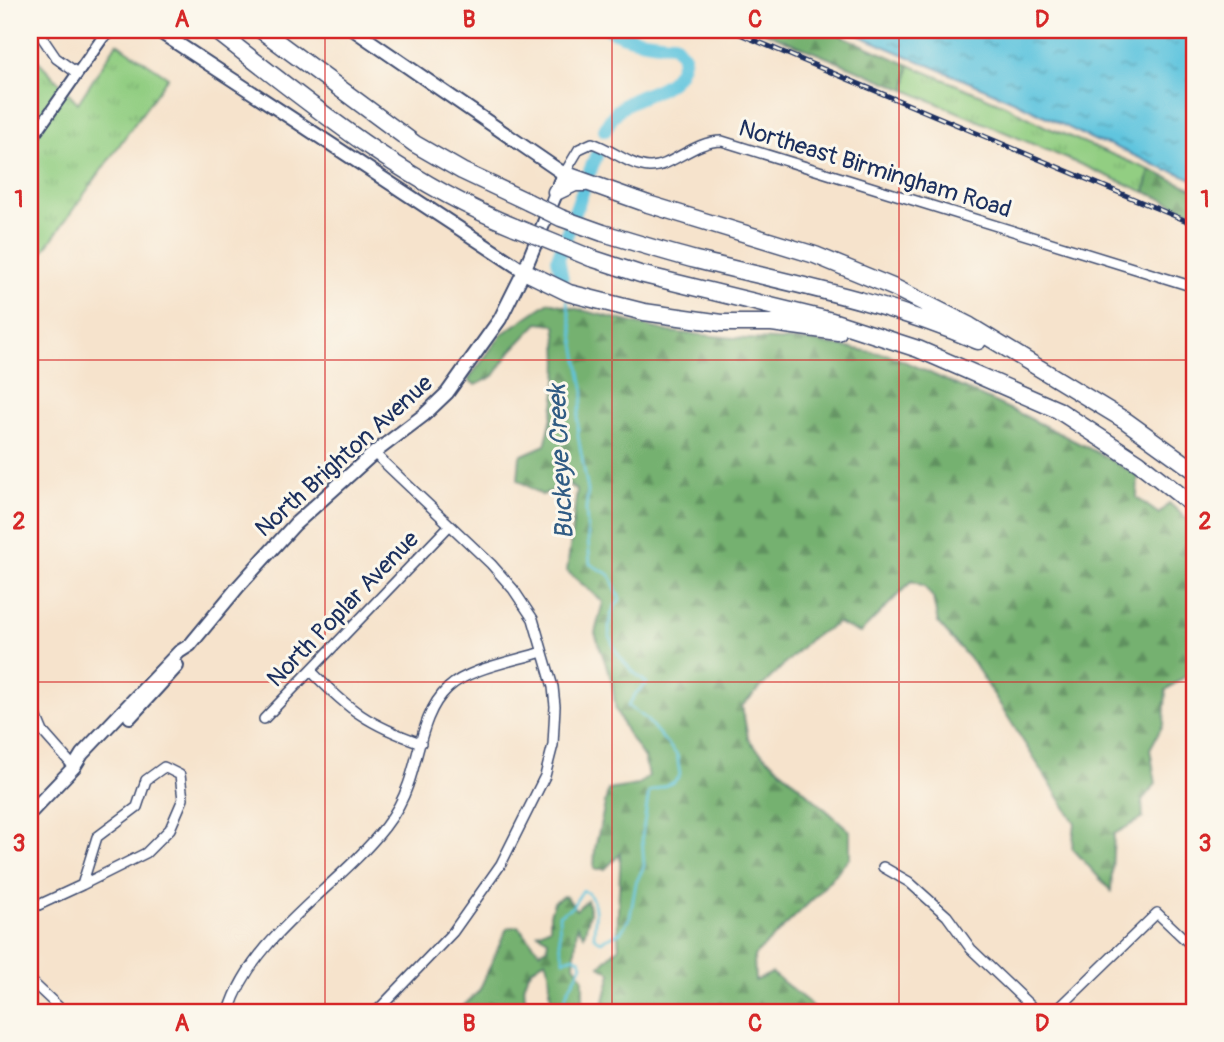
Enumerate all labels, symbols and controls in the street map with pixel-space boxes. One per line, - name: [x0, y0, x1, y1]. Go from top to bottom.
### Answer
- text: A: [175, 5, 190, 34]
- text: B: [462, 5, 476, 34]
- text: C: [748, 5, 762, 34]
- text: D: [1035, 5, 1049, 34]
- street label: Northeast Birmingham Road: [735, 114, 1015, 224]
- text: 1: [15, 185, 24, 214]
- text: 1: [1201, 185, 1210, 214]
- street label: North Brighton Avenue: [249, 369, 439, 543]
- water label: Buckeye Creek: [541, 381, 581, 540]
- text: 2: [13, 507, 26, 536]
- text: 2: [1199, 507, 1212, 536]
- street label: North Poplar Avenue: [261, 525, 425, 693]
- text: 3: [13, 829, 25, 858]
- text: 3: [1199, 829, 1211, 858]
- text: A: [175, 1009, 190, 1038]
- text: B: [462, 1009, 476, 1038]
- text: C: [748, 1009, 762, 1038]
- text: D: [1035, 1009, 1049, 1038]

